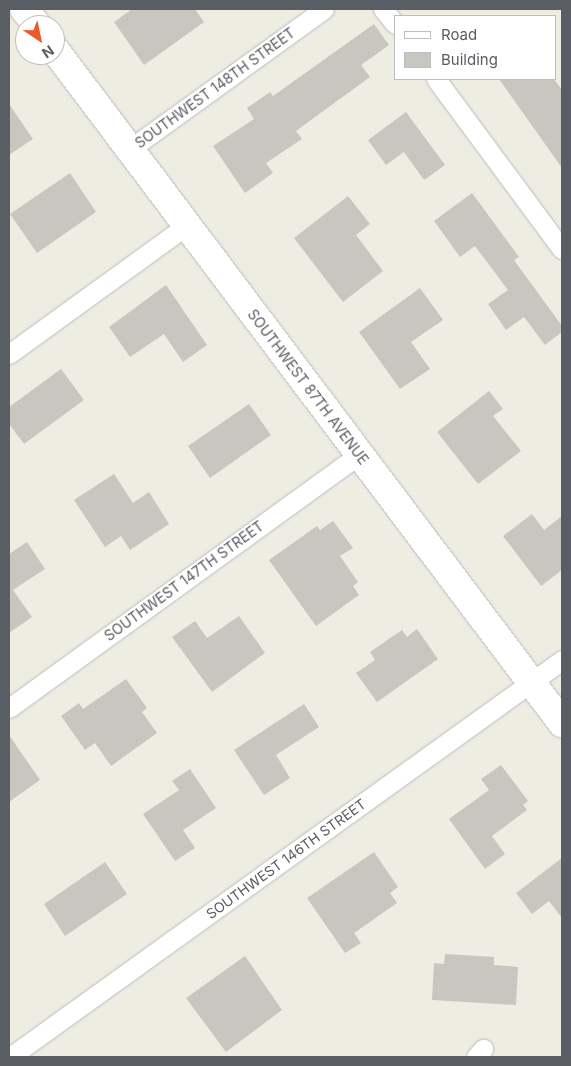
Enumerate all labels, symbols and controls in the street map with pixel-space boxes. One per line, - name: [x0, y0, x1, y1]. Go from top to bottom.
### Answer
- north arrow: [15, 15, 65, 65]
- legend: [394, 15, 556, 80]
- street label: SOUTHWEST 148TH STREET: [132, 24, 298, 152]
- text: Road: [441, 25, 477, 44]
- text: N: [39, 42, 57, 62]
- text: Building: [441, 50, 498, 69]
- street label: SOUTHWEST 87TH AVENUE: [244, 306, 372, 468]
- street label: SOUTHWEST 147TH STREET: [101, 518, 267, 644]
- street label: SOUTHWEST 146TH STREET: [203, 795, 369, 923]

